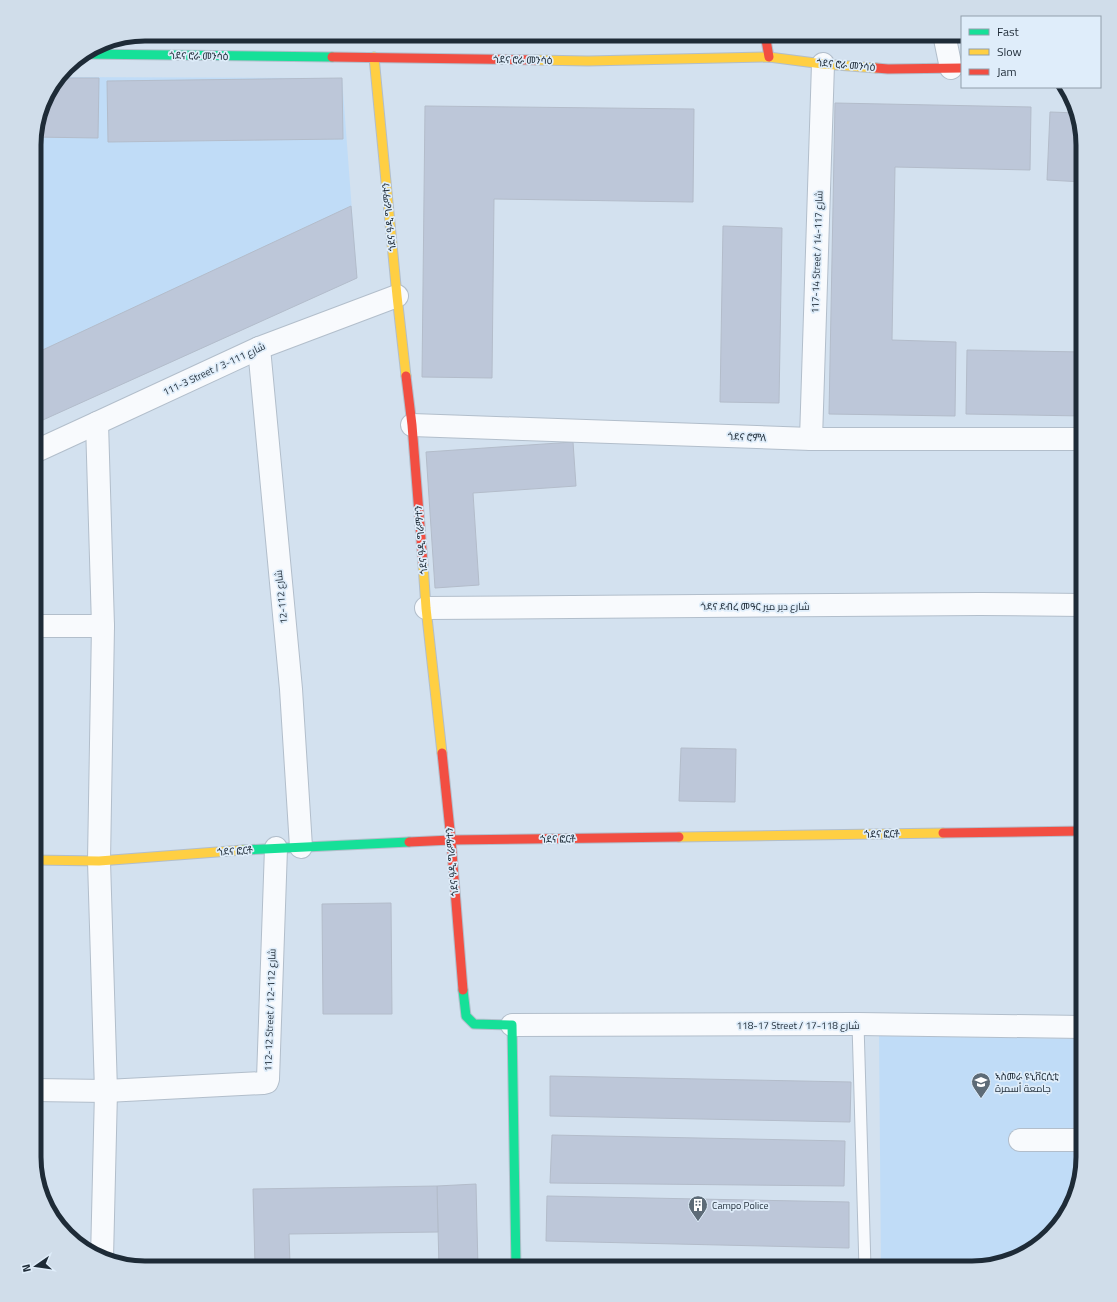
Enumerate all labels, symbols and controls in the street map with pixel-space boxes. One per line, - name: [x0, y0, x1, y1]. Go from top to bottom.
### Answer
- legend: [961, 16, 1101, 88]
- text: Fast: [997, 22, 1020, 41]
- text: Slow: [997, 42, 1022, 61]
- street label: ጎደና ሮራ መንሳዕ: [169, 48, 229, 64]
- street label: ጎደና ሮራ መንሳዕ: [493, 52, 553, 68]
- street label: ጎደና ሮራ መንሳዕ: [816, 55, 876, 75]
- text: Jam: [997, 62, 1017, 81]
- street label: ጎደና ዓዲ ግራማተን: [378, 182, 400, 252]
- street label: 117-14 Street / شارع 117-14: [807, 190, 827, 314]
- street label: 111-3 Street / شارع 111-3: [160, 339, 268, 399]
- street label: ጎደና ሮምለ: [727, 429, 767, 445]
- street label: ጎደና ዓዲ ግራማተን: [411, 505, 431, 575]
- street label: شارع 112-12: [271, 569, 291, 625]
- street label: ጎደና ደብረ መዓር شارع دبر مير: [701, 599, 809, 614]
- street label: ጎደና ፎርቶ: [864, 826, 900, 842]
- street label: ጎደና ዓዲ ግራማተን: [442, 827, 462, 897]
- street label: ጎደና ፎርቶ: [540, 831, 576, 847]
- street label: ጎደና ፎርቶ: [217, 842, 253, 860]
- street label: 112-12 Street / شارع 112-12: [260, 948, 280, 1072]
- street label: 118-17 Street / شارع 118-17: [737, 1018, 859, 1033]
- place label: ኣስመራ ዩኒቨርሲቲ جامعة أسمرة: [995, 1069, 1059, 1096]
- school or university icon: ኣስመራ ዩኒቨርሲቲ جامعة أسمرة: [970, 1071, 992, 1099]
- building icon: Campo Police: [687, 1194, 709, 1222]
- place label: Campo Police: [712, 1198, 769, 1213]
- north arrow: [16, 1246, 56, 1286]
- text: N: [18, 1263, 35, 1274]

